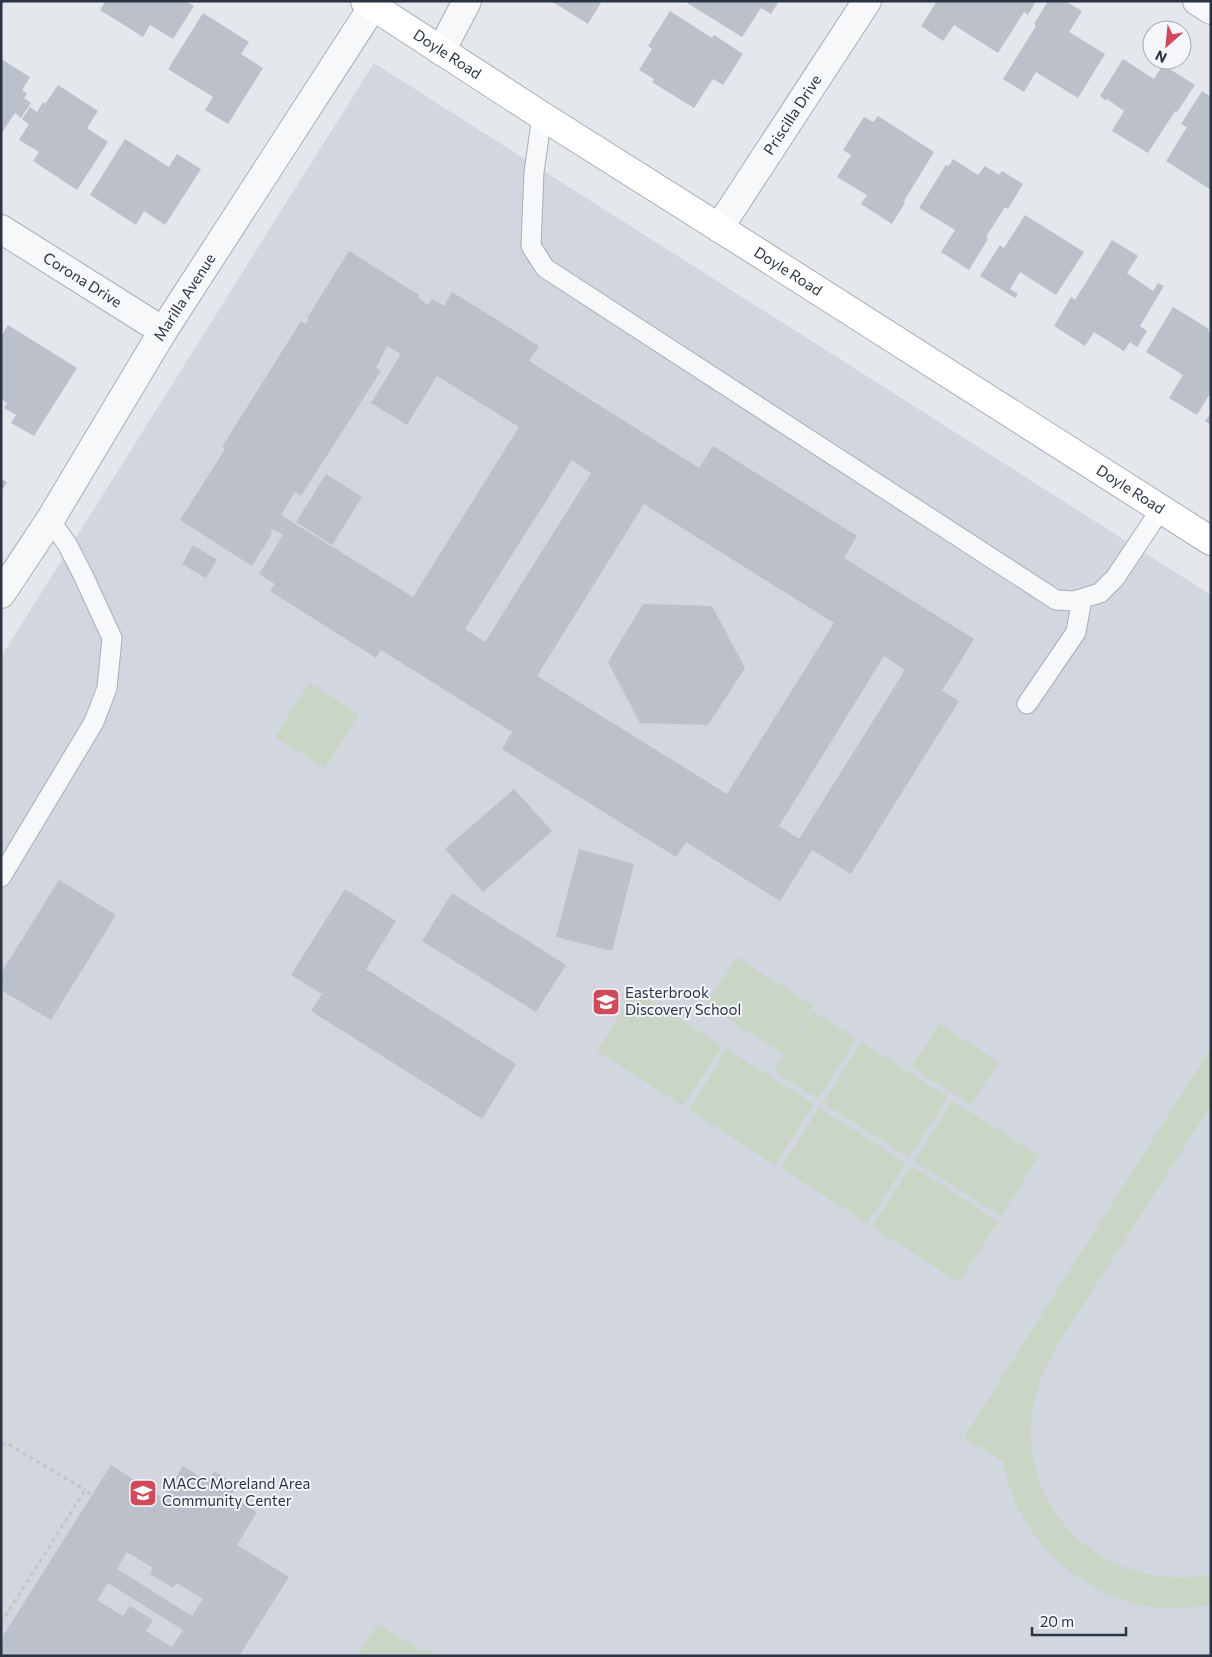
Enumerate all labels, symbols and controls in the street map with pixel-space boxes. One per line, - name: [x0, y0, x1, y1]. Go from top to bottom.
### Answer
- north arrow: [1142, 20, 1192, 70]
- street label: Doyle Road: [410, 25, 485, 82]
- text: N: [1152, 47, 1169, 67]
- street label: Priscilla Drive: [759, 71, 825, 158]
- street label: Doyle Road: [751, 242, 826, 299]
- street label: Corona Drive: [40, 248, 126, 311]
- street label: Marilla Avenue: [149, 250, 219, 344]
- street label: Doyle Road: [1093, 460, 1168, 517]
- place label: Easterbrook Discovery School: [625, 983, 741, 1018]
- school or university icon: Easterbrook Discovery School: [591, 987, 621, 1017]
- place label: MACC Moreland Area Community Center: [162, 1474, 310, 1509]
- school or university icon: MACC Moreland Area Community Center: [128, 1478, 158, 1508]
- scale bar: [1032, 1604, 1126, 1636]
- text: 20 m: [1040, 1612, 1074, 1630]

